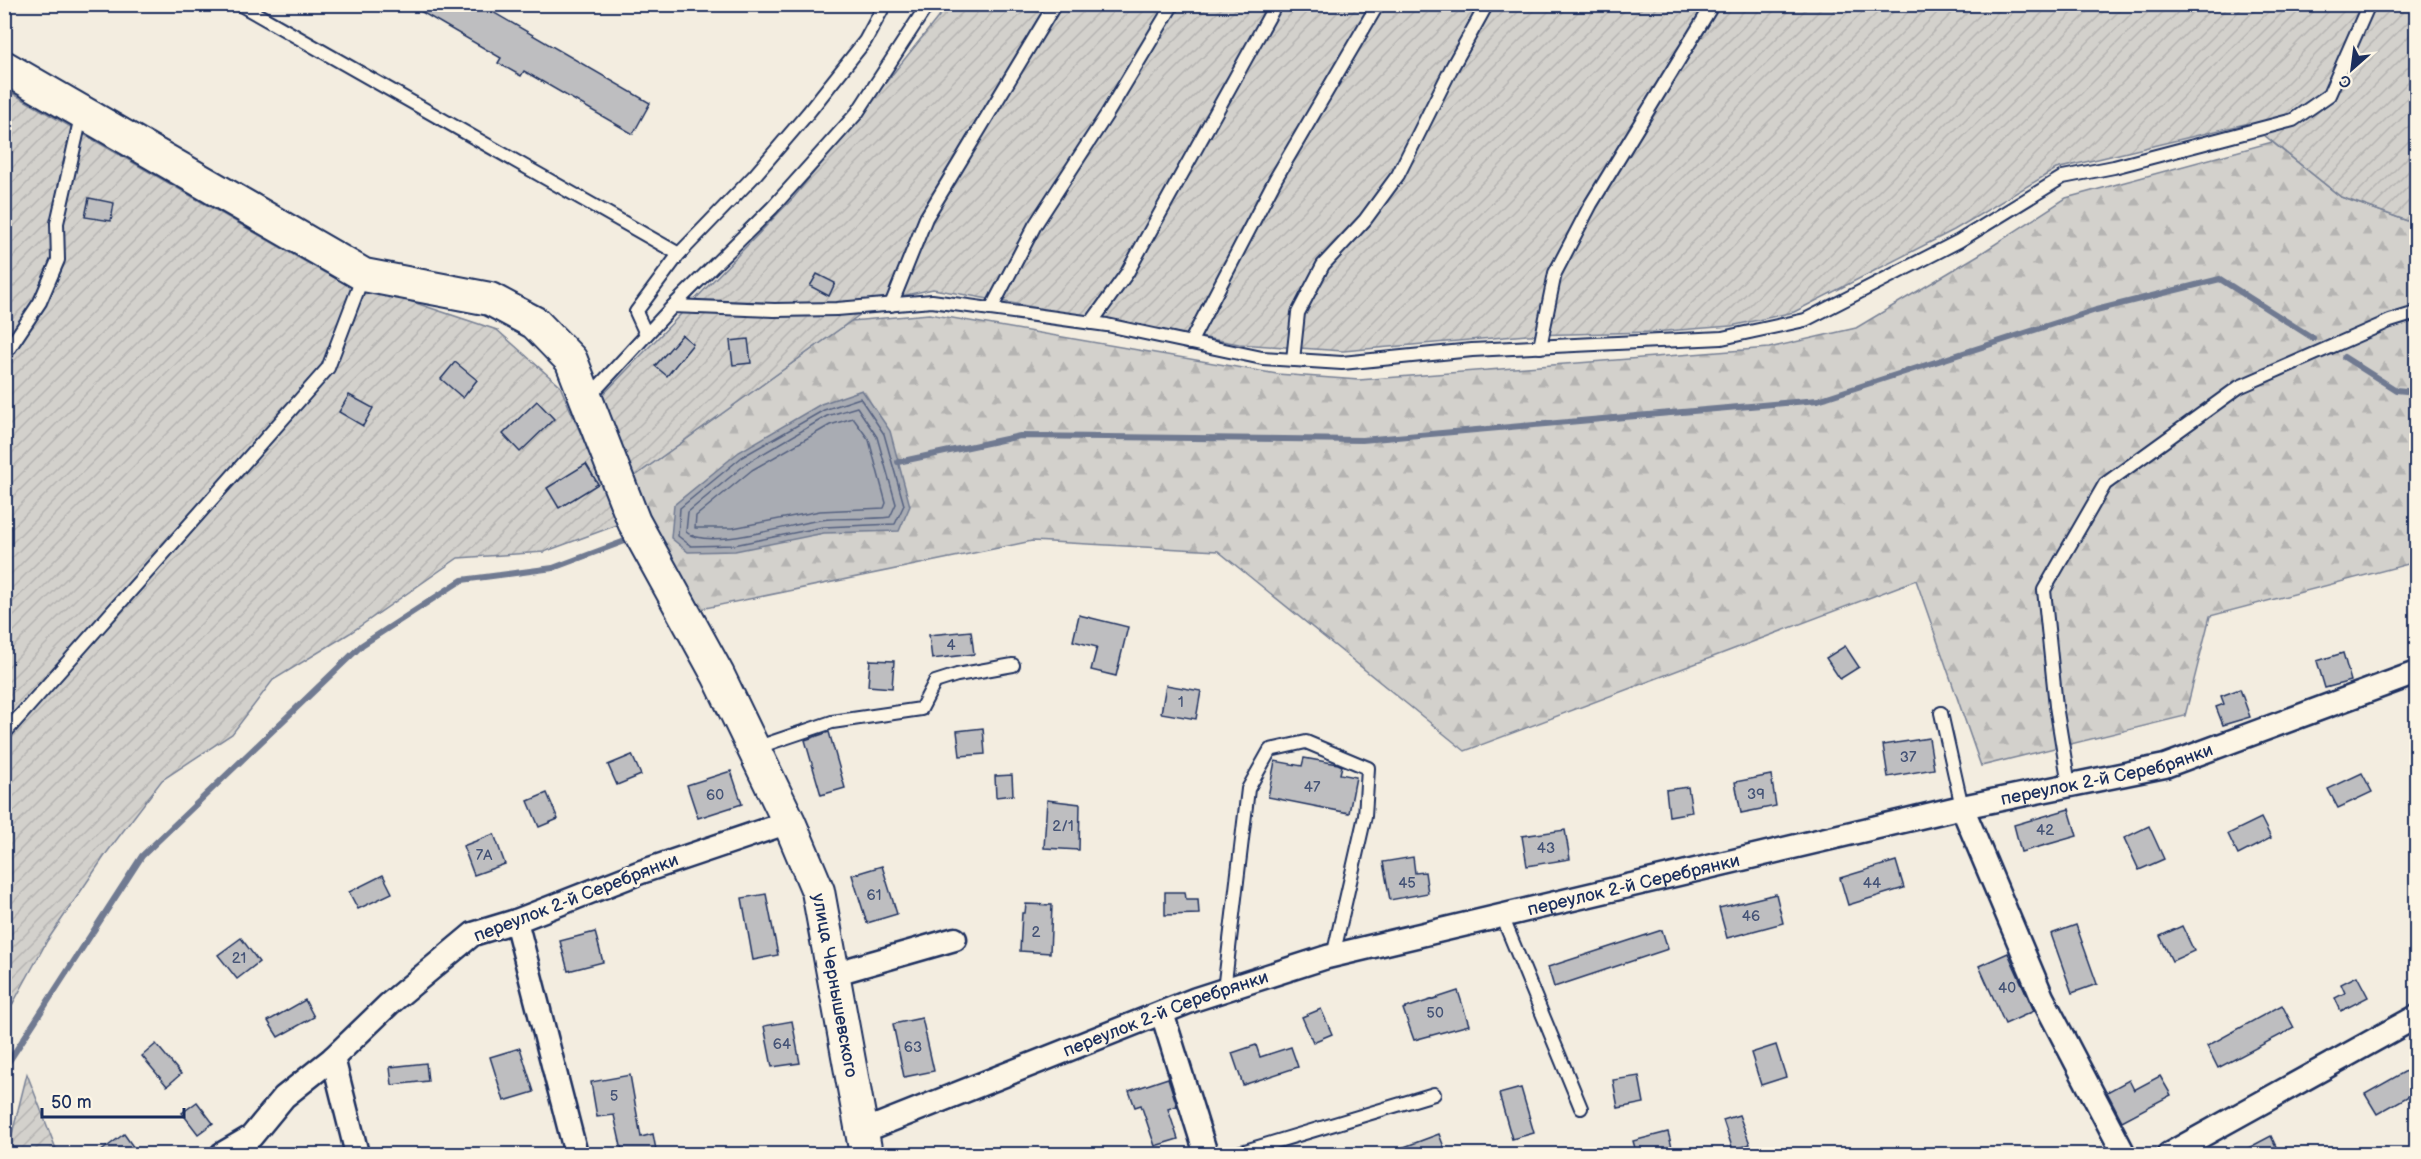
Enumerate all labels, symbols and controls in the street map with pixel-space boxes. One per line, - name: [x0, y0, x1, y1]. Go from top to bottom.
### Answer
- north arrow: [2322, 39, 2382, 99]
- text: С: [2336, 70, 2355, 92]
- house number: 4: [946, 636, 956, 655]
- house number: 1: [1178, 693, 1184, 712]
- street label: переулок 2-й Серебрянки: [1999, 739, 2216, 809]
- house number: 37: [1900, 748, 1917, 767]
- house number: 47: [1304, 778, 1321, 797]
- house number: 39: [1747, 785, 1765, 804]
- house number: 60: [706, 786, 724, 805]
- house number: 2/1: [1052, 817, 1074, 836]
- house number: 42: [2036, 821, 2054, 840]
- house number: 43: [1537, 839, 1555, 858]
- house number: 7А: [476, 846, 493, 865]
- street label: переулок 2-й Серебрянки: [471, 849, 681, 947]
- street label: переулок 2-й Серебрянки: [1525, 849, 1742, 920]
- house number: 45: [1398, 874, 1416, 893]
- house number: 44: [1863, 874, 1881, 893]
- house number: 61: [867, 886, 881, 905]
- street label: улица Чернышевского: [808, 892, 862, 1079]
- house number: 46: [1742, 907, 1760, 926]
- house number: 2: [1032, 923, 1041, 942]
- house number: 21: [232, 949, 246, 968]
- street label: переулок 2-й Серебрянки: [1060, 966, 1271, 1061]
- house number: 40: [1998, 979, 2016, 998]
- house number: 50: [1426, 1004, 1444, 1023]
- house number: 64: [773, 1035, 791, 1054]
- house number: 63: [904, 1038, 922, 1057]
- scale bar: [42, 1081, 184, 1119]
- house number: 5: [610, 1087, 618, 1106]
- text: 50 m: [51, 1092, 92, 1113]

